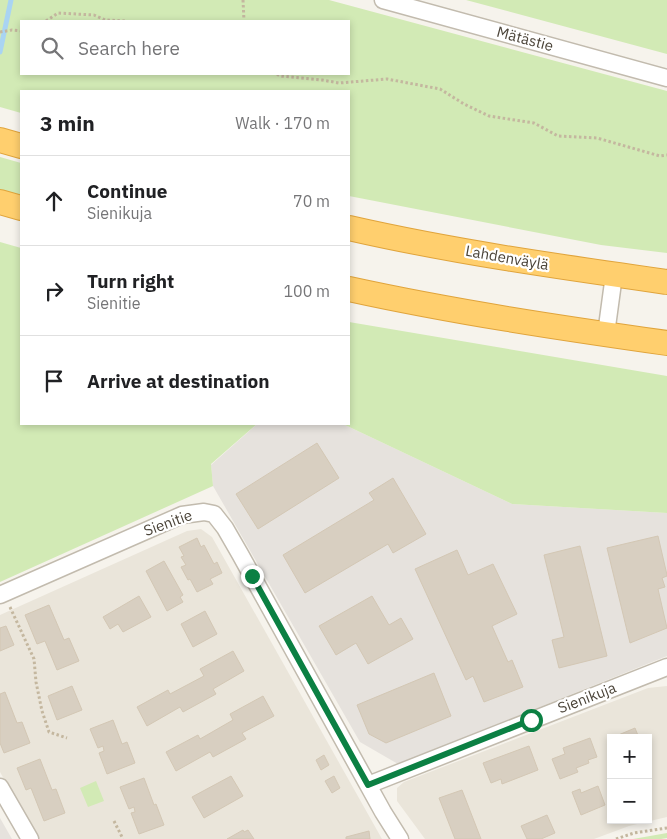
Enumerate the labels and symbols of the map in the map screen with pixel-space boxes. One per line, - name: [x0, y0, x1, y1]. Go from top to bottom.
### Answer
- street label: Mätästie: [495, 22, 556, 55]
- street label: Lahdenväylä: [464, 241, 550, 274]
- street label: Sienitie: [141, 505, 195, 540]
- route end: [241, 565, 264, 588]
- street label: Sienikuja: [555, 678, 619, 717]
- route start: [520, 709, 543, 732]

